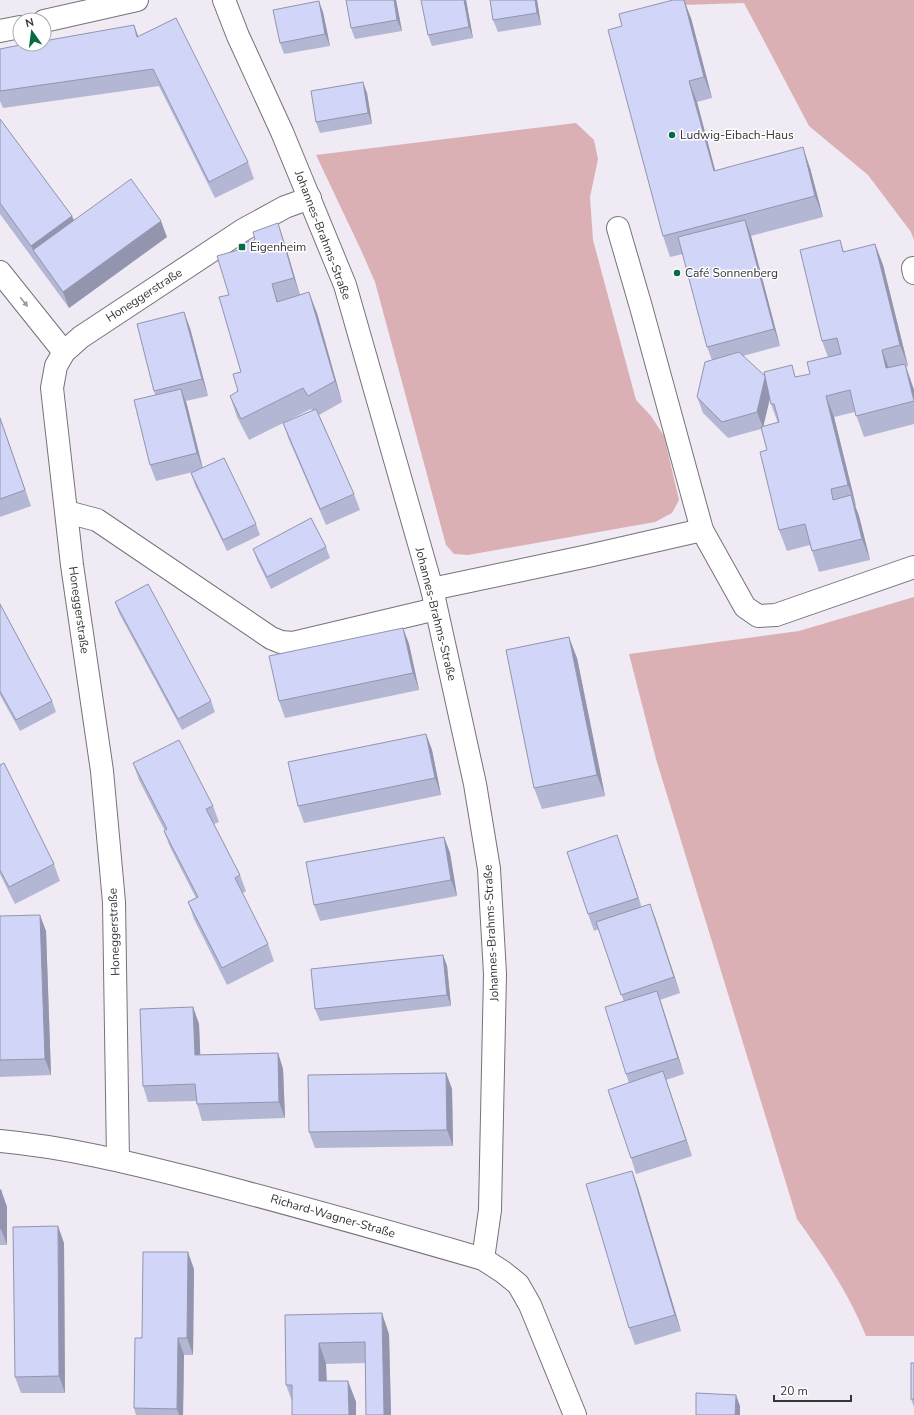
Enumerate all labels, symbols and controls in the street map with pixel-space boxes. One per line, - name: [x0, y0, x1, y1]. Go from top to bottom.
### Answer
- north arrow: [12, 12, 52, 52]
- text: N: [24, 15, 36, 31]
- place label: Ludwig-Eibach-Haus: [680, 127, 794, 143]
- marker: Ludwig-Eibach-Haus: [667, 130, 677, 140]
- street label: Johannes-Brahms-Straße: [291, 167, 355, 302]
- place label: Eigenheim: [250, 239, 306, 255]
- marker: Eigenheim: [237, 242, 247, 252]
- street label: Honeggerstraße: [103, 264, 185, 326]
- place label: Café Sonnenberg: [685, 265, 778, 281]
- marker: Café Sonnenberg: [672, 268, 682, 278]
- one-way arrow: [20, 297, 29, 308]
- street label: Johannes-Brahms-Straße: [411, 545, 460, 682]
- street label: Honeggerstraße: [65, 565, 93, 655]
- street label: Johannes-Brahms-Straße: [479, 864, 503, 1003]
- street label: Honeggerstraße: [104, 888, 124, 976]
- street label: Richard-Wagner-Straße: [269, 1191, 397, 1241]
- scale bar: [774, 1377, 851, 1403]
- text: 20 m: [780, 1383, 808, 1399]

